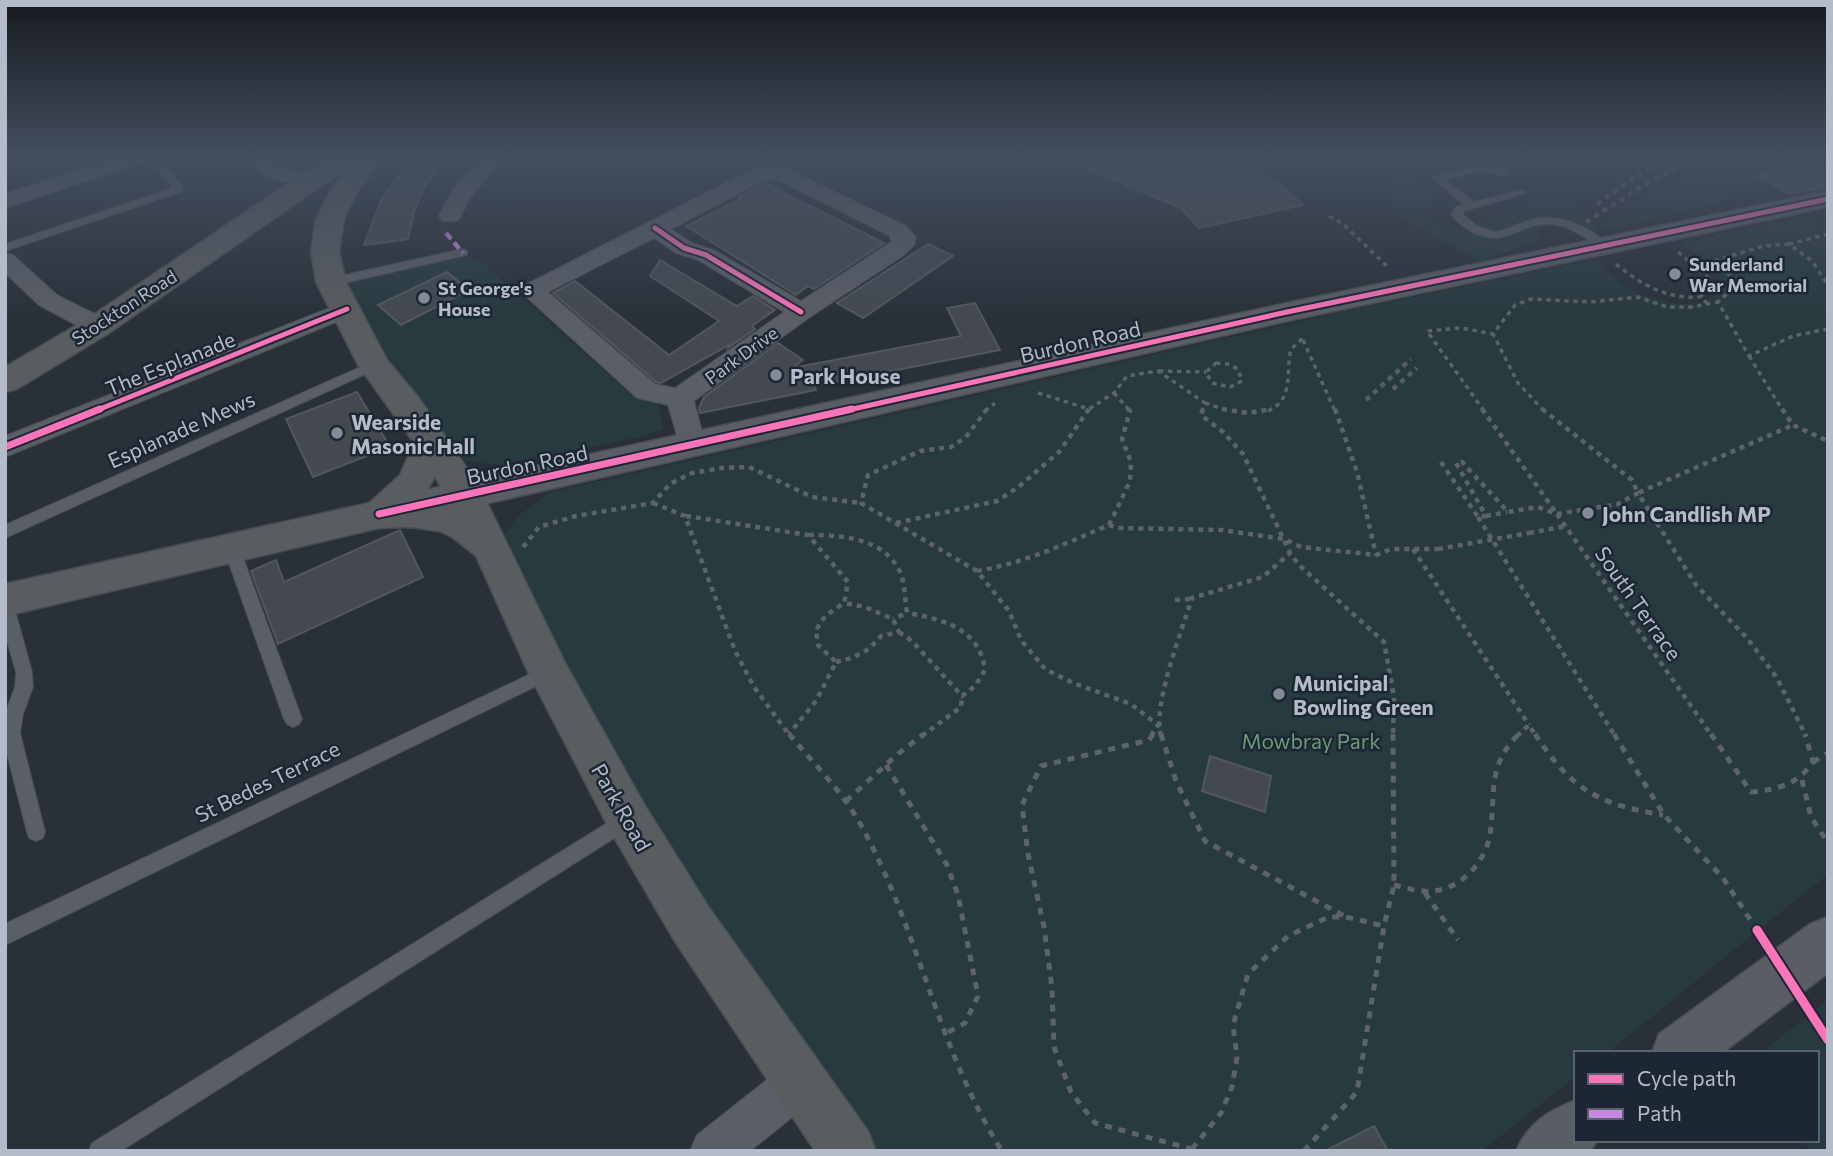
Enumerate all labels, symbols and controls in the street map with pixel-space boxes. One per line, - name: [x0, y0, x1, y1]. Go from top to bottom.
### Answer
- place label: Sunderland War Memorial: [1689, 253, 1807, 296]
- street label: Stockton Road: [67, 265, 181, 349]
- marker: Sunderland War Memorial: [1667, 266, 1683, 282]
- place label: St George's House: [438, 277, 532, 320]
- marker: St George's House: [416, 290, 432, 306]
- street label: Burdon Road: [1017, 315, 1143, 367]
- street label: Park Drive: [700, 321, 782, 389]
- street label: The Esplanade: [102, 326, 238, 400]
- place label: Park House: [790, 363, 901, 388]
- marker: Park House: [768, 367, 784, 383]
- street label: Esplanade Mews: [104, 385, 258, 473]
- place label: Wearside Masonic Hall: [351, 409, 475, 458]
- marker: Wearside Masonic Hall: [329, 425, 345, 441]
- street label: Burdon Road: [464, 439, 590, 489]
- place label: John Candlish MP: [1602, 501, 1771, 526]
- marker: John Candlish MP: [1580, 505, 1596, 521]
- street label: South Terrace: [1591, 541, 1687, 665]
- place label: Municipal Bowling Green: [1293, 670, 1434, 719]
- marker: Municipal Bowling Green: [1271, 686, 1287, 702]
- park label: Mowbray Park: [1241, 728, 1381, 753]
- street label: St Bedes Terrace: [190, 735, 344, 827]
- street label: Park Road: [587, 759, 657, 855]
- legend: [1574, 1051, 1819, 1142]
- text: Cycle path: [1637, 1065, 1736, 1090]
- text: Path: [1637, 1100, 1682, 1125]

